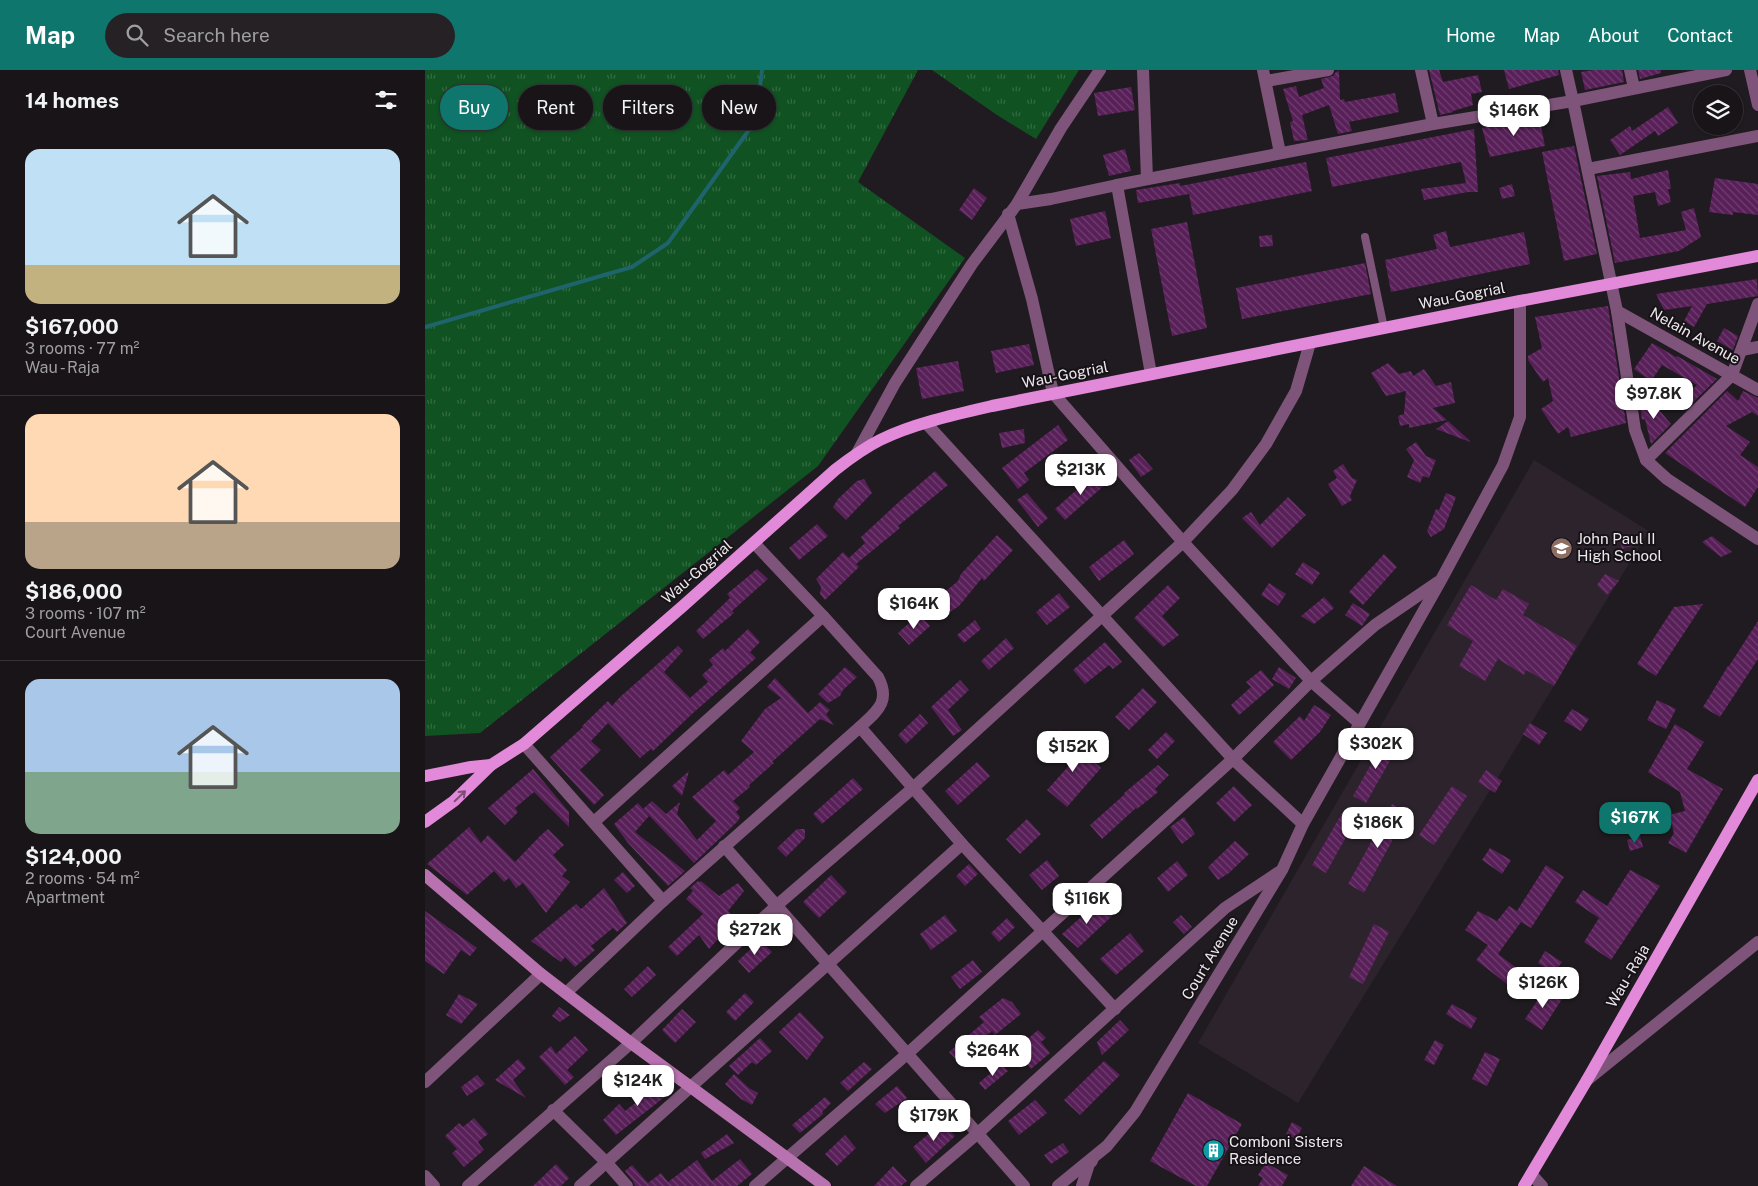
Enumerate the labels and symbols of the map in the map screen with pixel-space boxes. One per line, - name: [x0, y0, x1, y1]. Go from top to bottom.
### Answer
- pin: $146K: [1479, 94, 1549, 137]
- street label: Wau-Gogrial: [1417, 279, 1506, 312]
- street label: Nelain Avenue: [1647, 304, 1743, 367]
- street label: Wau-Gogrial: [1020, 358, 1109, 391]
- pin: $97.8K: [1613, 378, 1695, 420]
- pin: $213K: [1046, 454, 1116, 496]
- place label: John Paul II High School: [1577, 530, 1662, 564]
- school or university icon: John Paul II High School: [1549, 536, 1573, 560]
- street label: Wau-Gogrial: [658, 537, 735, 607]
- pin: $164K: [879, 588, 949, 630]
- pin: $302K: [1341, 728, 1411, 770]
- pin: $152K: [1038, 730, 1108, 773]
- one-way arrow: [453, 790, 466, 802]
- pin: $167K: [1600, 802, 1670, 844]
- pin: $186K: [1343, 806, 1413, 849]
- pin: $116K: [1052, 882, 1122, 925]
- street label: Court Avenue: [1178, 913, 1241, 1003]
- pin: $272K: [720, 914, 790, 956]
- street label: Wau - Raja: [1603, 941, 1652, 1010]
- pin: $126K: [1508, 966, 1578, 1009]
- pin: $264K: [958, 1034, 1028, 1077]
- pin: $124K: [603, 1064, 673, 1107]
- pin: $179K: [899, 1100, 969, 1142]
- place label: Comboni Sisters Residence: [1229, 1133, 1343, 1167]
- building icon: Comboni Sisters Residence: [1201, 1139, 1225, 1163]

